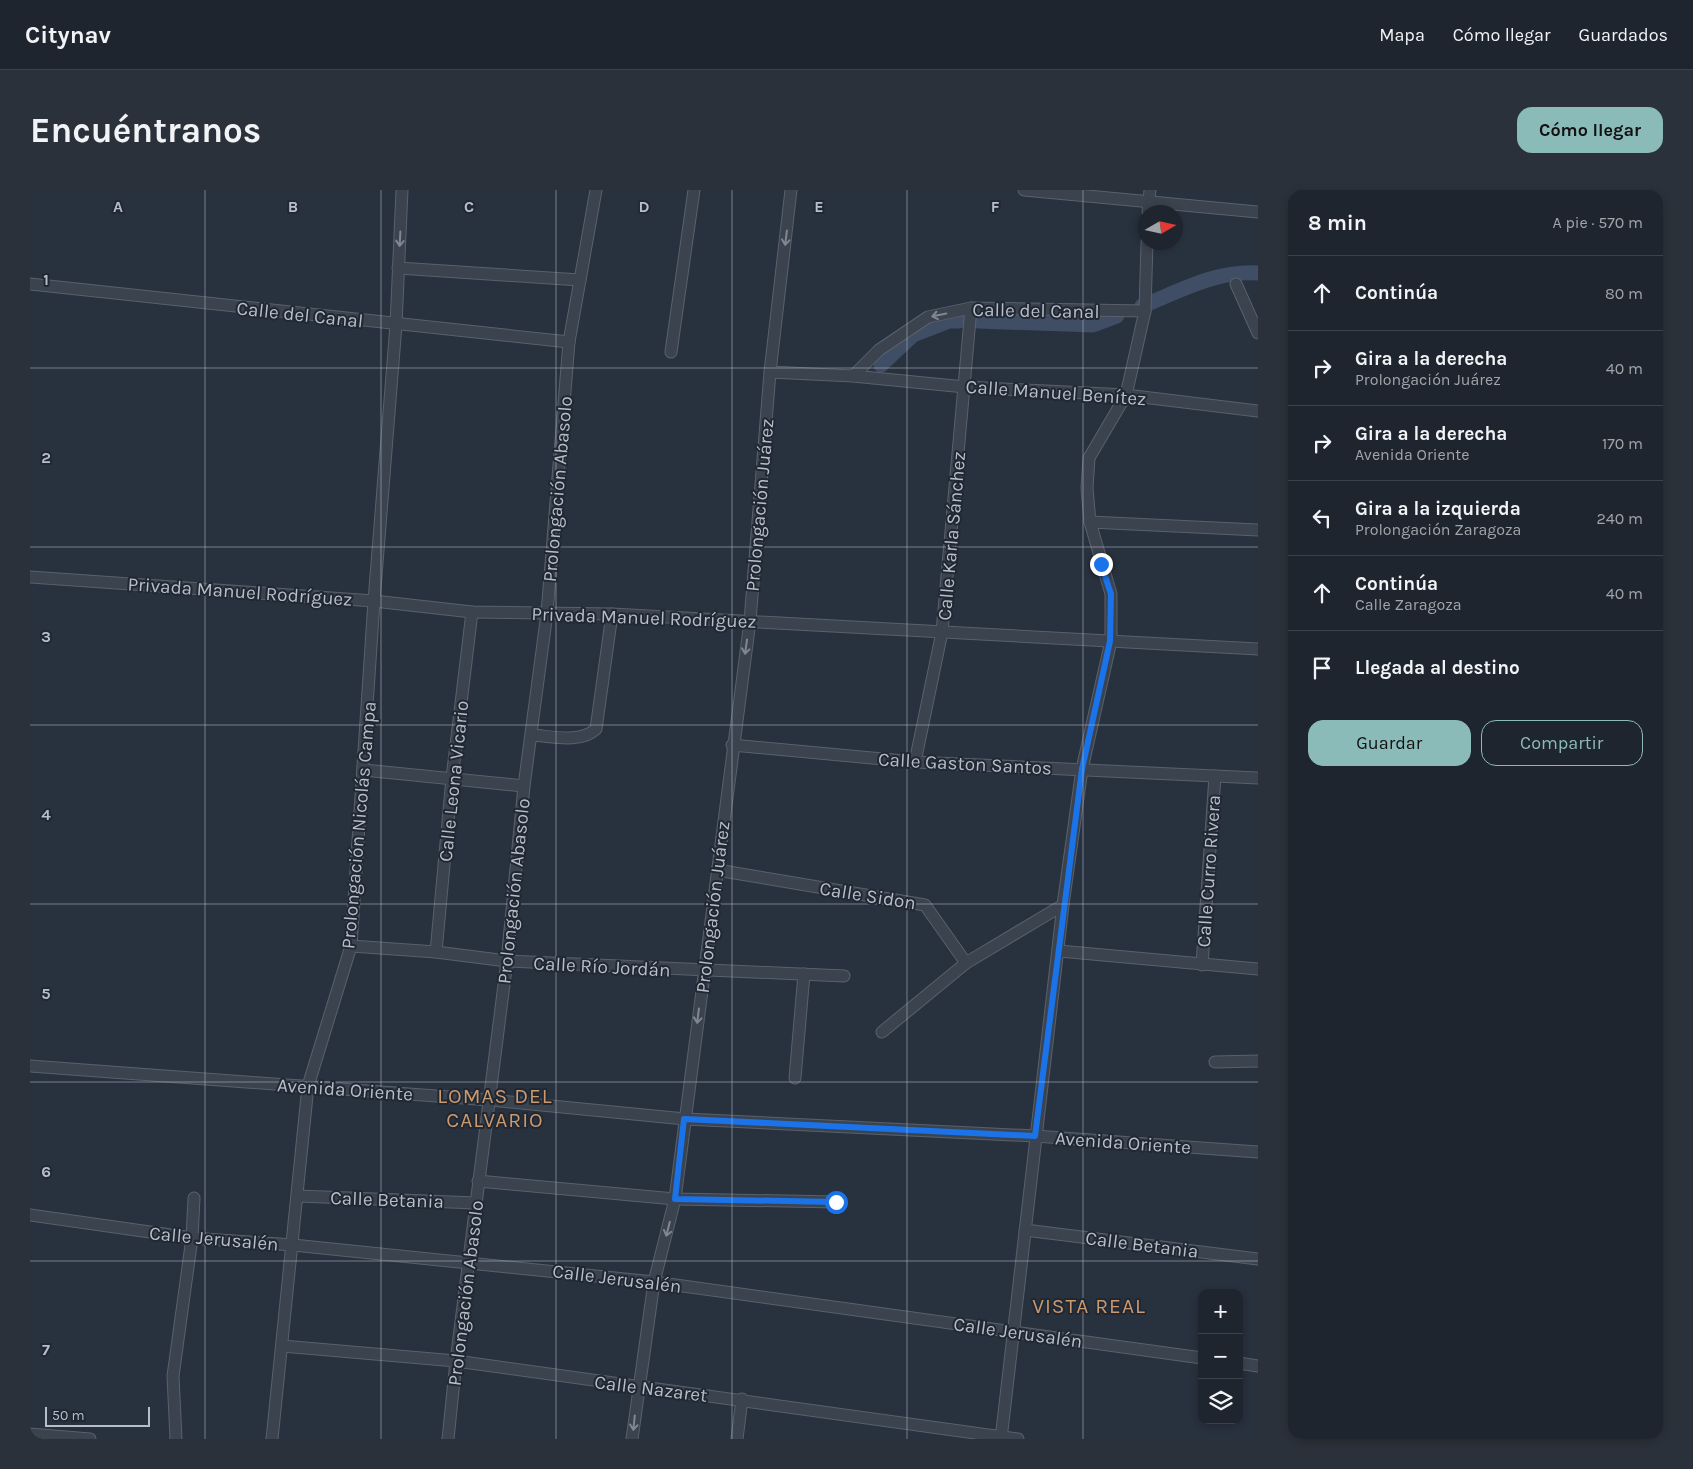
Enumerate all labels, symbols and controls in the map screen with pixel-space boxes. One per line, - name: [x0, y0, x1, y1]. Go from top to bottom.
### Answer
- text: Citynav: [25, 21, 111, 49]
- text: Mapa: [1379, 24, 1425, 46]
- text: Cómo llegar: [1453, 24, 1551, 46]
- text: Guardados: [1579, 24, 1668, 46]
- button: Cómo llegar: [1517, 107, 1663, 153]
- text: Encuéntranos: [30, 110, 261, 151]
- text: A: [113, 197, 123, 216]
- text: B: [288, 197, 298, 216]
- text: C: [464, 197, 474, 216]
- text: D: [639, 197, 650, 216]
- text: E: [814, 197, 824, 216]
- text: F: [991, 197, 1000, 216]
- north arrow: [1138, 205, 1183, 250]
- text: 8 min: [1308, 211, 1367, 235]
- text: A pie · 570 m: [1552, 213, 1643, 232]
- one-way arrow: [395, 230, 404, 246]
- one-way arrow: [781, 230, 791, 246]
- text: 1: [43, 270, 49, 289]
- icon: ahead: [1308, 279, 1336, 307]
- text: Continúa: [1355, 282, 1438, 304]
- text: 80 m: [1605, 284, 1643, 303]
- street label: Calle del Canal: [235, 297, 364, 333]
- street label: Calle del Canal: [972, 299, 1100, 323]
- one-way arrow: [932, 310, 948, 320]
- text: Gira a la derecha: [1355, 348, 1507, 370]
- icon: right: [1308, 354, 1336, 382]
- text: 40 m: [1606, 359, 1643, 378]
- text: Prolongación Juárez: [1355, 370, 1501, 389]
- street label: Calle Manuel Benítez: [965, 376, 1147, 410]
- street label: Prolongación Abasolo: [539, 395, 577, 583]
- street label: Prolongación Juárez: [741, 418, 779, 592]
- text: Gira a la derecha: [1355, 423, 1507, 445]
- icon: right: [1308, 429, 1336, 457]
- text: 170 m: [1602, 434, 1643, 453]
- text: Avenida Oriente: [1355, 445, 1470, 464]
- text: 2: [41, 448, 51, 467]
- street label: Calle Karla Sánchez: [934, 451, 970, 622]
- text: Gira a la izquierda: [1355, 498, 1521, 520]
- icon: left: [1308, 504, 1336, 532]
- text: 240 m: [1597, 509, 1643, 528]
- text: Prolongación Zaragoza: [1355, 520, 1521, 539]
- route end: [1090, 553, 1113, 576]
- street label: Privada Manuel Rodríguez: [127, 573, 353, 611]
- text: Continúa: [1355, 573, 1438, 595]
- icon: ahead: [1308, 579, 1336, 607]
- text: 40 m: [1606, 584, 1643, 603]
- text: Calle Zaragoza: [1355, 595, 1462, 614]
- street label: Privada Manuel Rodríguez: [531, 603, 757, 633]
- text: 3: [41, 627, 51, 646]
- one-way arrow: [741, 638, 751, 654]
- icon: arrive: [1308, 654, 1336, 682]
- text: Llegada al destino: [1355, 657, 1520, 679]
- street label: Calle Leona Vicario: [435, 699, 473, 863]
- street label: Prolongación Nicolás Campa: [337, 700, 381, 950]
- button: Guardar: [1308, 720, 1471, 766]
- button: Compartir: [1481, 720, 1643, 766]
- street label: Calle Gaston Santos: [877, 748, 1052, 780]
- street label: Calle Curro Rivera: [1193, 794, 1225, 948]
- street label: Prolongación Abasolo: [493, 797, 535, 985]
- text: 4: [41, 805, 51, 824]
- street label: Prolongación Juárez: [692, 820, 734, 994]
- street label: Calle Sidon: [818, 878, 918, 914]
- street label: Calle Río Jordán: [533, 952, 671, 982]
- text: 5: [41, 984, 51, 1003]
- one-way arrow: [693, 1008, 703, 1024]
- street label: Avenida Oriente: [276, 1074, 414, 1106]
- district label: LOMAS DEL CALVARIO: [437, 1084, 553, 1132]
- street label: Avenida Oriente: [1054, 1127, 1192, 1159]
- text: 6: [41, 1162, 51, 1181]
- street label: Calle Betania: [330, 1187, 444, 1213]
- route start: [825, 1191, 848, 1214]
- street label: Prolongación Abasolo: [444, 1199, 488, 1387]
- one-way arrow: [662, 1220, 672, 1236]
- street label: Calle Jerusalén: [148, 1222, 280, 1256]
- street label: Calle Betania: [1084, 1227, 1200, 1263]
- street label: Calle Jerusalén: [551, 1260, 683, 1298]
- map controls: [1198, 1289, 1243, 1424]
- button: +: [1198, 1289, 1243, 1334]
- district label: VISTA REAL: [1032, 1294, 1146, 1318]
- street label: Calle Jerusalén: [952, 1313, 1084, 1353]
- button: −: [1198, 1334, 1243, 1379]
- text: 7: [42, 1340, 50, 1359]
- street label: Calle Nazaret: [593, 1371, 709, 1407]
- button: layers: [1198, 1379, 1243, 1424]
- scale bar: [45, 1404, 150, 1427]
- text: 50 m: [52, 1407, 85, 1424]
- one-way arrow: [629, 1415, 639, 1431]

